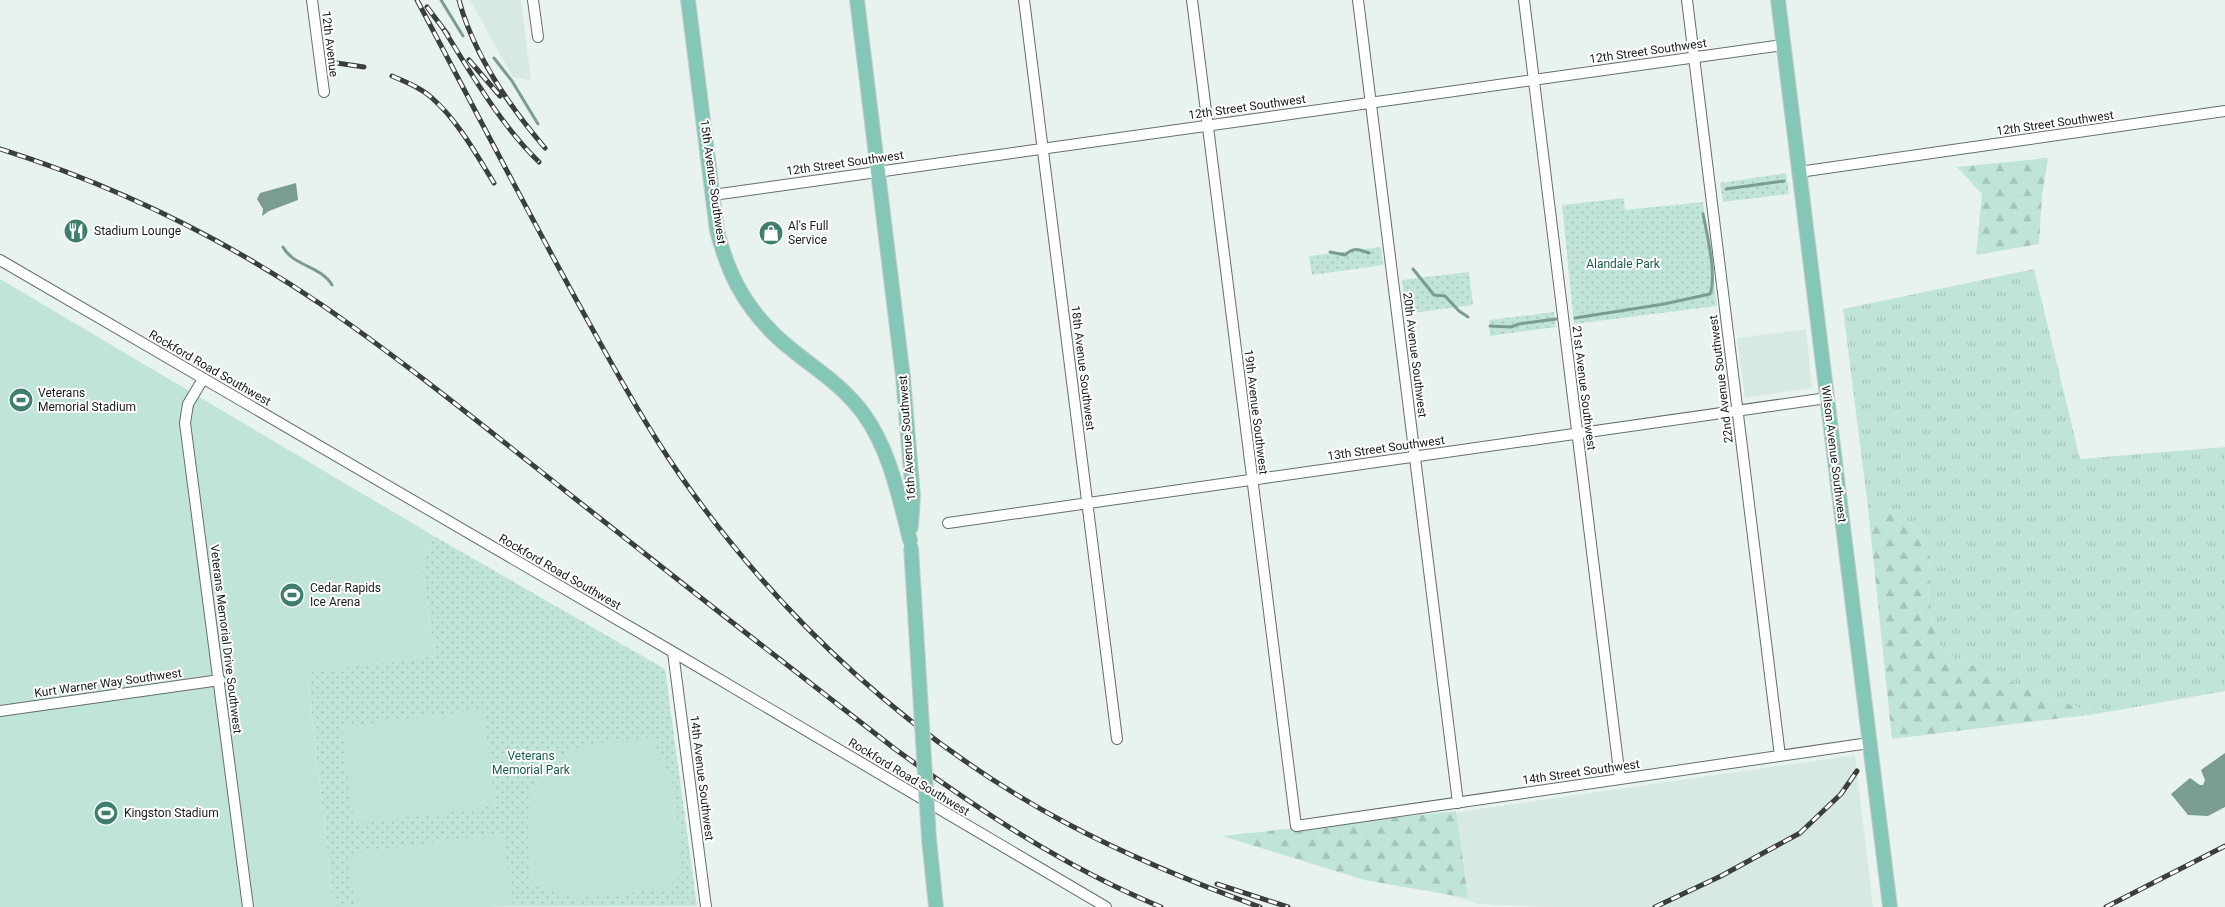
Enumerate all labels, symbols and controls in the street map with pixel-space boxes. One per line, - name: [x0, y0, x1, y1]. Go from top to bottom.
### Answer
- street label: 12th Avenue: [319, 10, 341, 78]
- street label: 12th Street Southwest: [1588, 36, 1708, 66]
- street label: 12th Street Southwest: [1187, 92, 1307, 122]
- street label: 12th Street Southwest: [1995, 108, 2115, 138]
- street label: 15th Avenue Southwest: [697, 119, 729, 245]
- street label: 12th Street Southwest: [785, 148, 905, 178]
- restaurant icon: Stadium Lounge: [63, 218, 89, 244]
- place label: Al's Full Service: [788, 219, 829, 247]
- shop icon: Al's Full Service: [758, 220, 784, 246]
- place label: Stadium Lounge: [94, 224, 181, 238]
- park label: Alandale Park: [1586, 257, 1661, 271]
- street label: 20th Avenue Southwest: [1400, 292, 1430, 418]
- street label: 18th Avenue Southwest: [1068, 305, 1098, 431]
- street label: 22nd Avenue Southwest: [1706, 314, 1736, 444]
- street label: 21st Avenue Southwest: [1569, 325, 1599, 451]
- street label: Rockford Road Southwest: [147, 327, 274, 409]
- street label: 19th Avenue Southwest: [1241, 349, 1271, 475]
- street label: 16th Avenue Southwest: [896, 375, 918, 501]
- street label: Wilson Avenue Southwest: [1819, 385, 1849, 523]
- place label: Veterans Memorial Stadium: [38, 386, 136, 414]
- sports icon: Veterans Memorial Stadium: [8, 387, 34, 413]
- street label: 13th Street Southwest: [1326, 433, 1446, 463]
- street label: Rockford Road Southwest: [497, 531, 624, 613]
- street label: Veterans Memorial Drive Southwest: [207, 544, 245, 734]
- place label: Cedar Rapids Ice Arena: [310, 581, 381, 609]
- sports icon: Cedar Rapids Ice Arena: [279, 582, 305, 608]
- street label: Kurt Warner Way Southwest: [33, 666, 183, 700]
- street label: 14th Avenue Southwest: [687, 715, 717, 841]
- street label: Rockford Road Southwest: [846, 735, 972, 819]
- park label: Veterans Memorial Park: [492, 749, 571, 777]
- street label: 14th Street Southwest: [1521, 757, 1641, 787]
- sports icon: Kingston Stadium: [93, 800, 119, 826]
- place label: Kingston Stadium: [124, 806, 219, 820]

